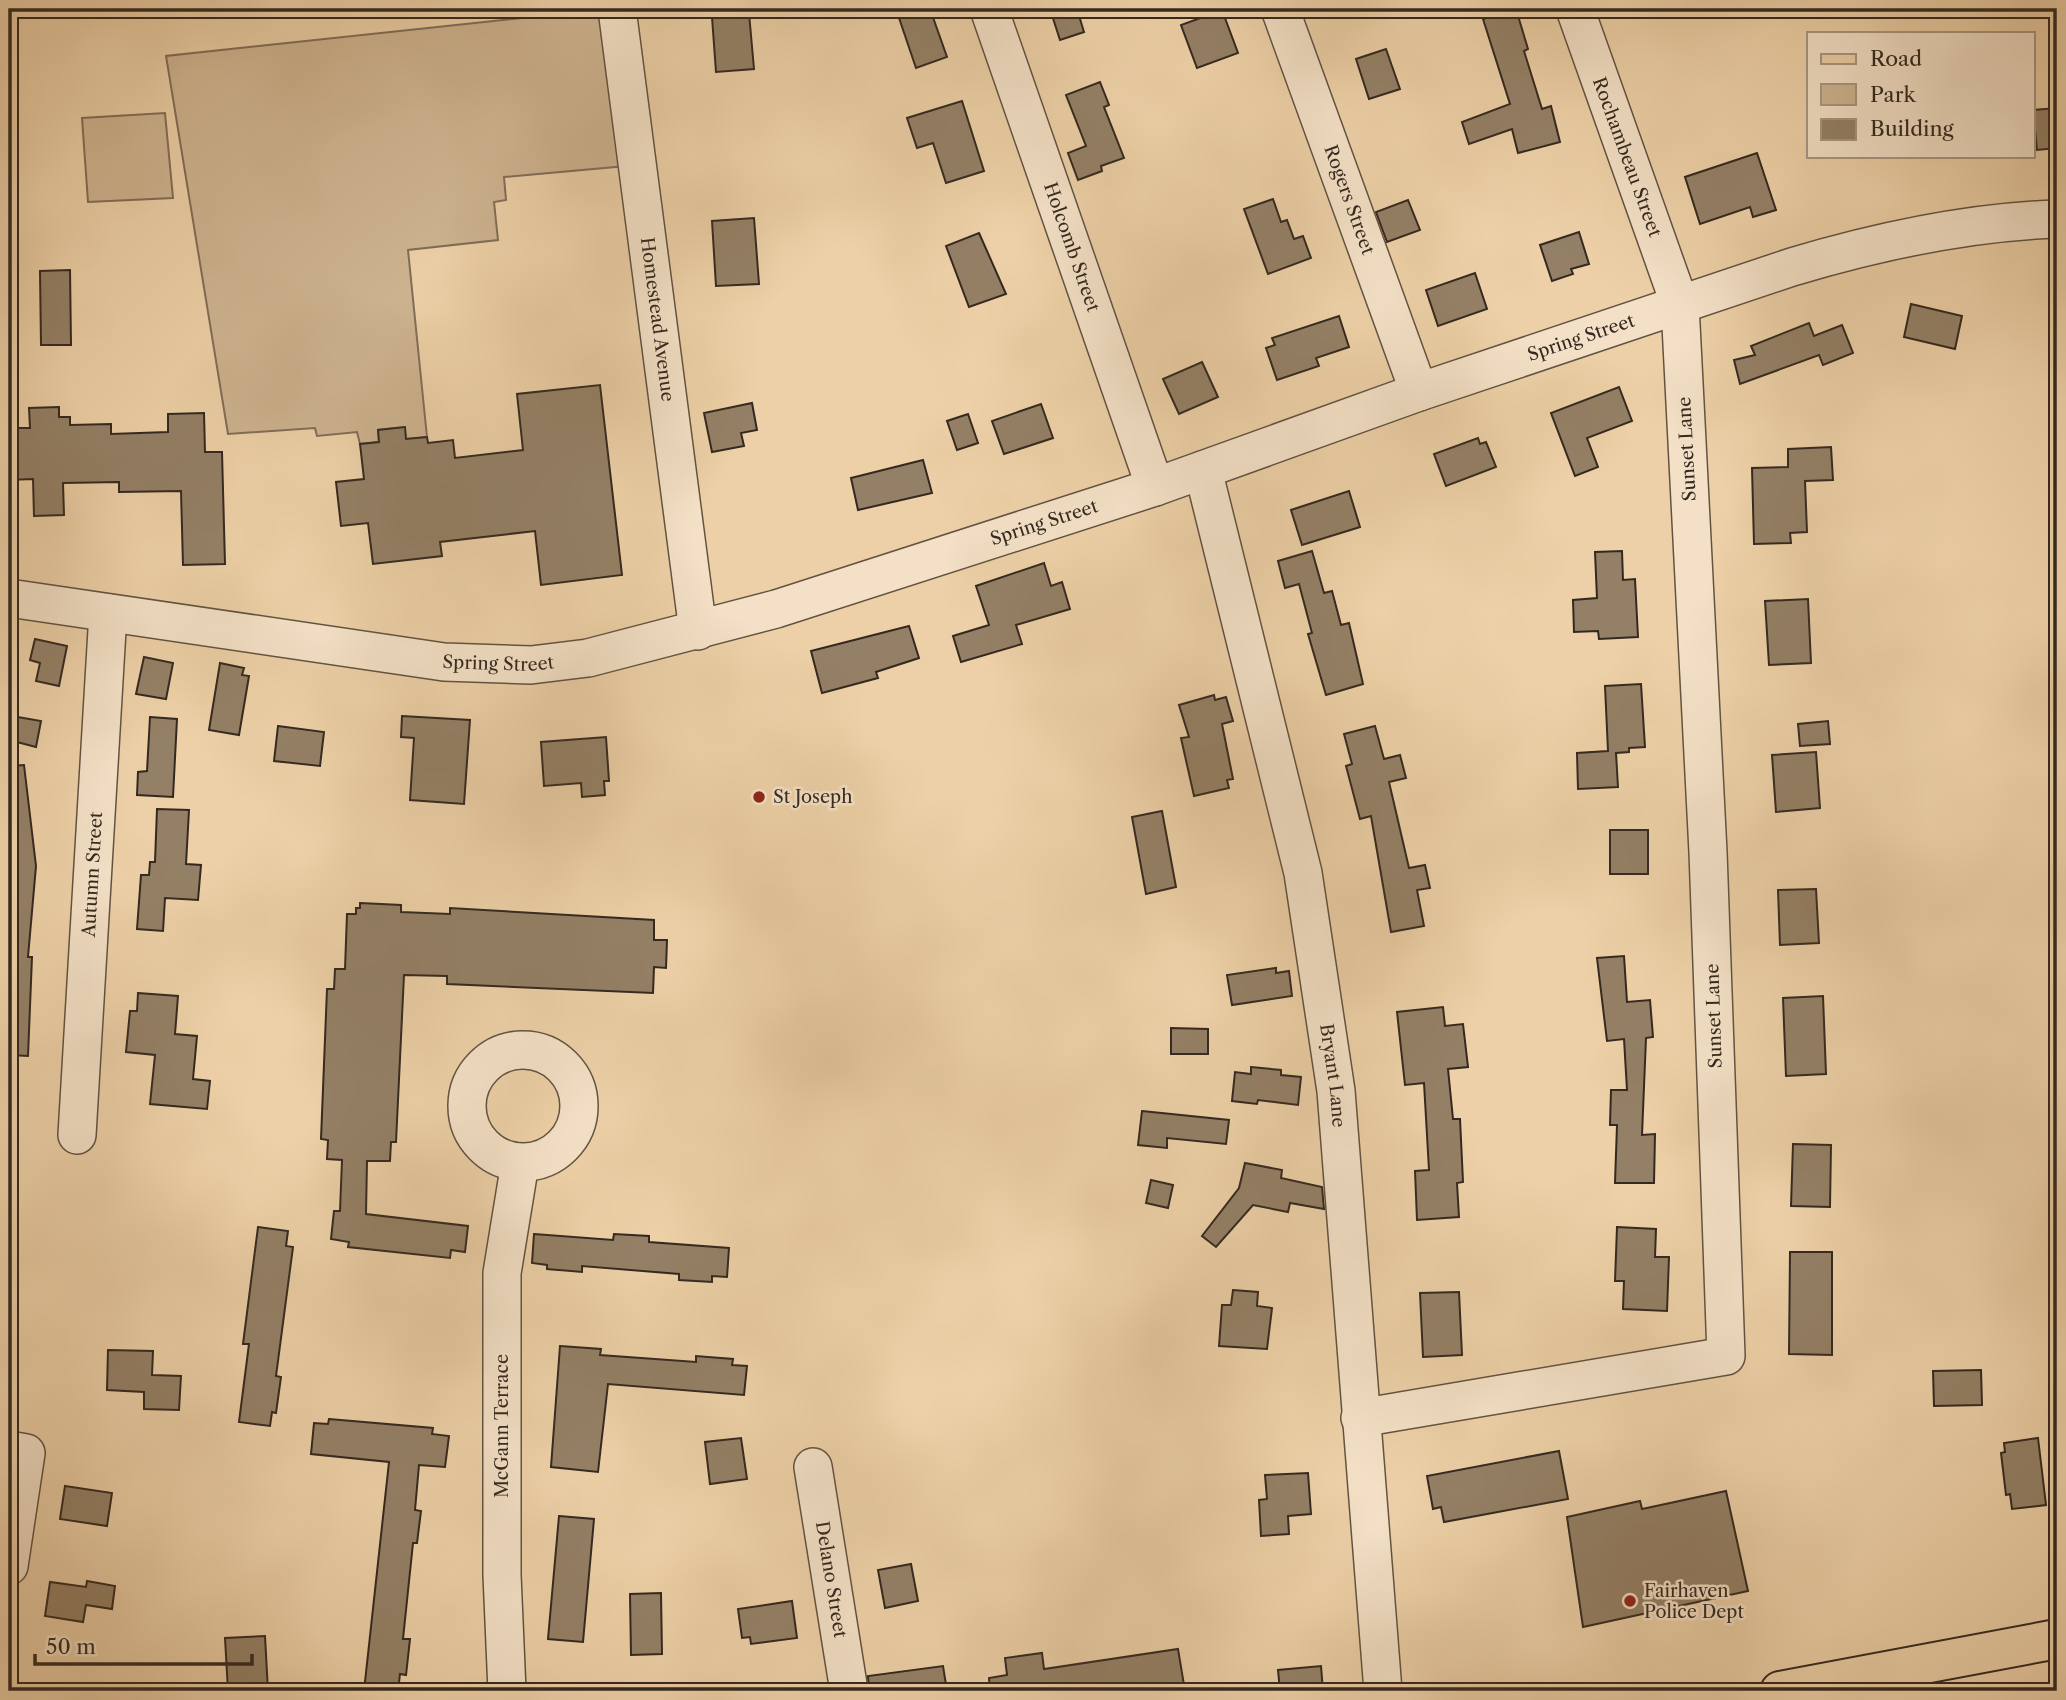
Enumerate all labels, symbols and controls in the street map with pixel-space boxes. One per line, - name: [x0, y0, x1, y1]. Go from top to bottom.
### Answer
- legend: [1807, 32, 2035, 158]
- text: Road: [1870, 46, 1922, 71]
- street label: Rochambeau Street: [1588, 74, 1666, 240]
- text: Park: [1870, 82, 1916, 107]
- text: Building: [1870, 116, 1955, 141]
- street label: Rogers Street: [1319, 142, 1379, 258]
- street label: Holcomb Street: [1039, 179, 1104, 315]
- street label: Homestead Avenue: [636, 236, 679, 403]
- street label: Spring Street: [1525, 309, 1638, 366]
- street label: Sunset Lane: [1673, 396, 1701, 502]
- street label: Spring Street: [988, 495, 1101, 550]
- street label: Spring Street: [442, 651, 556, 676]
- place label: St Joseph: [773, 786, 852, 808]
- marker: St Joseph: [751, 789, 767, 805]
- street label: Autumn Street: [78, 810, 107, 939]
- street label: Sunset Lane: [1701, 963, 1727, 1069]
- street label: Bryant Lane: [1315, 1022, 1350, 1128]
- street label: McGann Terrace: [491, 1354, 513, 1498]
- street label: Delano Street: [811, 1520, 851, 1640]
- place label: Fairhaven Police Dept: [1644, 1580, 1744, 1623]
- marker: Fairhaven Police Dept: [1622, 1593, 1638, 1609]
- scale bar: [35, 1623, 252, 1667]
- text: 50 m: [46, 1634, 96, 1659]

